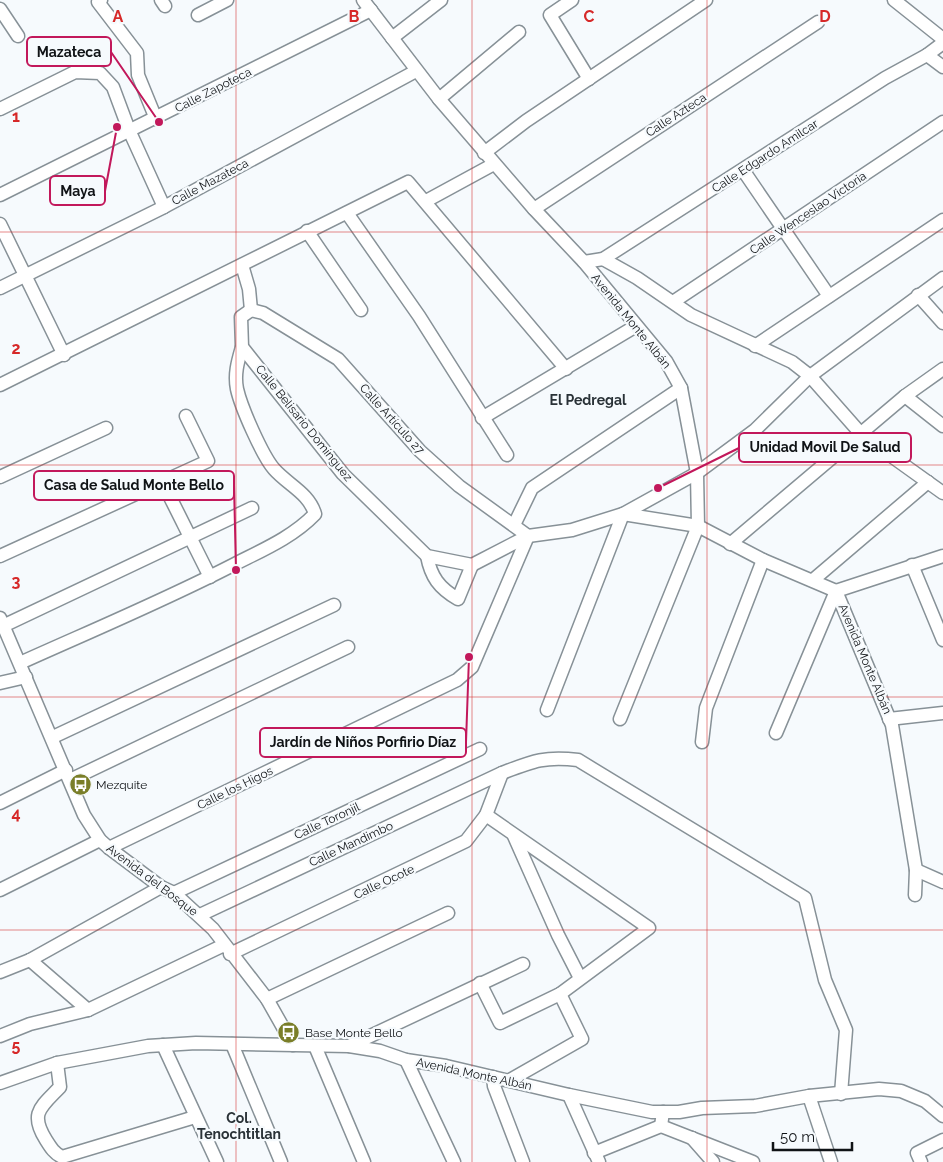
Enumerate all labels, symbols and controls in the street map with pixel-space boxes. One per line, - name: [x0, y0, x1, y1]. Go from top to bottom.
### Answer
- text: A: [113, 7, 124, 26]
- text: B: [349, 7, 360, 26]
- text: C: [584, 7, 595, 26]
- text: D: [819, 7, 831, 26]
- callout: Mazateca: [27, 37, 111, 66]
- text: Mazateca: [37, 44, 101, 60]
- street label: Calle Zapoteca: [172, 65, 254, 115]
- street label: Calle Azteca: [643, 90, 709, 140]
- text: 1: [12, 107, 20, 126]
- street label: Calle Edgardo Amilcar: [709, 116, 821, 196]
- street label: Calle Mazateca: [169, 156, 251, 208]
- street label: Calle Wenceslao Victoria: [747, 169, 869, 257]
- callout: Maya: [50, 176, 105, 205]
- text: Maya: [60, 183, 96, 199]
- street label: Avenida Monte Albán: [588, 271, 674, 371]
- text: 2: [11, 339, 21, 358]
- street label: Calle Belisario Domínguez: [253, 362, 355, 484]
- street label: Calle Artículo 27: [357, 381, 428, 457]
- district label: El Pedregal: [550, 392, 627, 408]
- callout: Unidad Movil De Salud: [739, 433, 911, 462]
- text: Unidad Movil De Salud: [749, 439, 901, 455]
- callout: Casa de Salud Monte Bello: [34, 471, 234, 500]
- text: Casa de Salud Monte Bello: [44, 477, 224, 493]
- text: 3: [12, 572, 21, 591]
- street label: Avenida Monte Albán: [835, 602, 895, 716]
- callout: Jardín de Niños Porfirio Díaz: [260, 728, 466, 757]
- text: Jardín de Niños Porfirio Díaz: [270, 734, 456, 750]
- street label: Calle los Higos: [195, 764, 275, 812]
- bus stop icon: Mezquite: [68, 773, 92, 797]
- place label: Mezquite: [96, 778, 147, 792]
- street label: Calle Toronjil: [292, 799, 363, 842]
- text: 4: [11, 804, 21, 823]
- street label: Calle Mandimbo: [307, 818, 395, 870]
- street label: Avenida del Bosque: [104, 841, 200, 919]
- street label: Calle Ocote: [352, 862, 416, 902]
- bus stop icon: Base Monte Bello: [277, 1021, 301, 1045]
- place label: Base Monte Bello: [305, 1026, 403, 1040]
- text: 5: [12, 1036, 21, 1055]
- street label: Avenida Monte Albán: [415, 1055, 533, 1093]
- district label: Col. Tenochtitlan: [197, 1110, 281, 1142]
- scale bar: [773, 1120, 852, 1152]
- text: 50 m: [780, 1128, 815, 1146]

